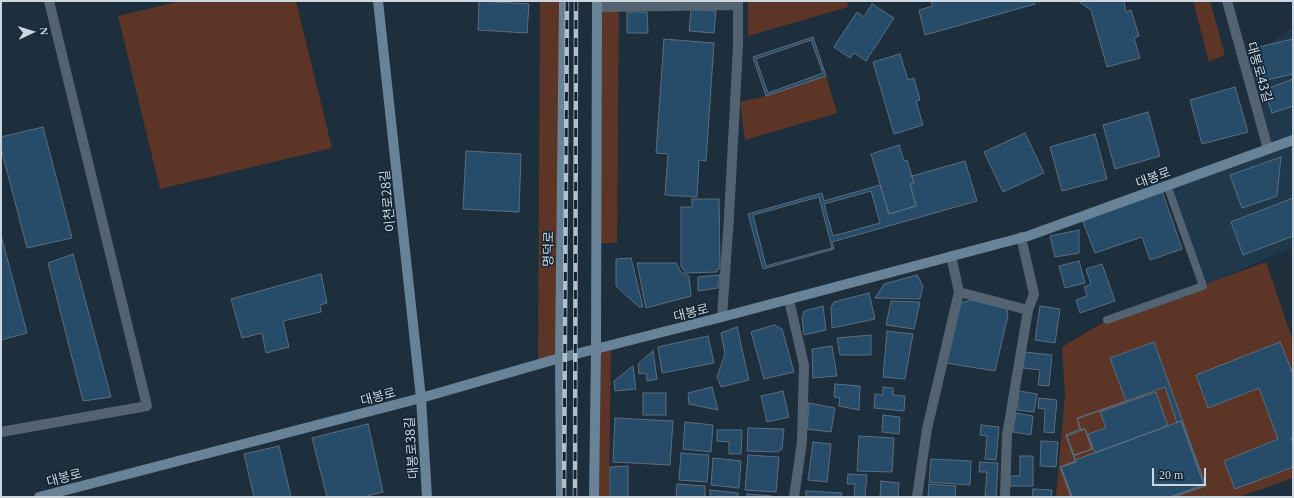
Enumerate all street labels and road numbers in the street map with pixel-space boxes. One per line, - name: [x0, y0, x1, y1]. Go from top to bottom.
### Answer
- street label: 대봉로43길: [1244, 40, 1276, 104]
- street label: 대봉로: [1133, 164, 1173, 190]
- street label: 이천로28길: [376, 169, 398, 233]
- street label: 명덕로: [540, 231, 556, 267]
- street label: 대봉로: [672, 300, 710, 324]
- street label: 대봉로: [359, 384, 397, 408]
- street label: 대봉로38길: [401, 416, 421, 480]
- street label: 대봉로: [45, 465, 83, 489]

